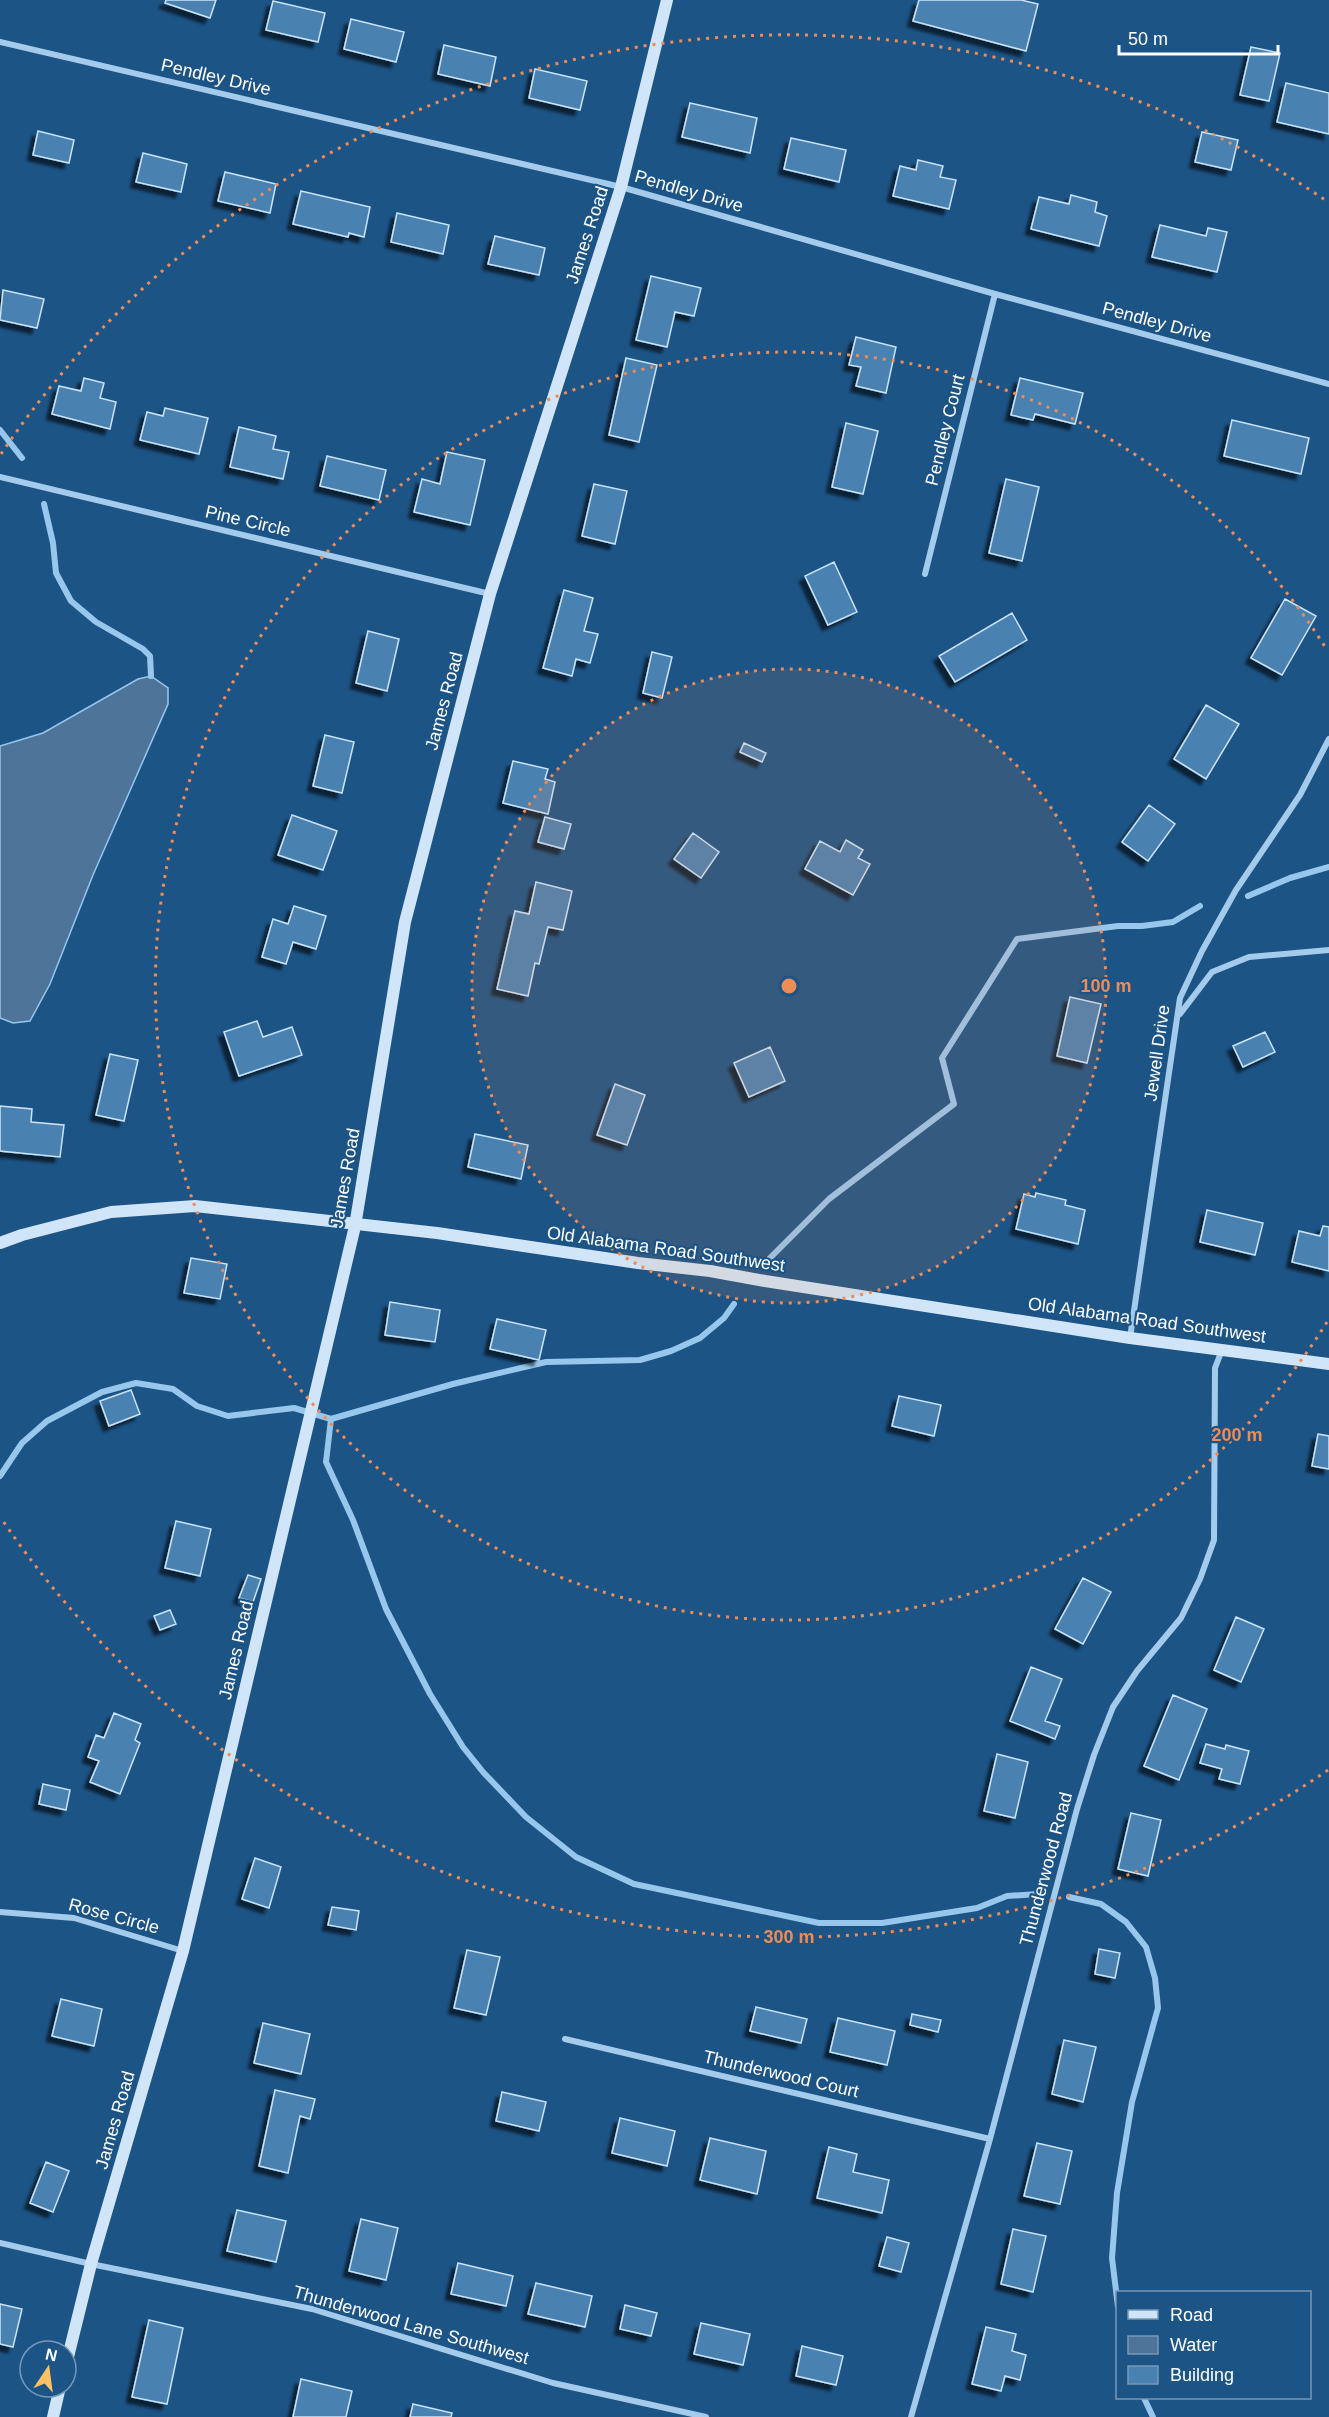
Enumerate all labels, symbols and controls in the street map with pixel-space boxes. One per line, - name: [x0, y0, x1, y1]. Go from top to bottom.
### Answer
- scale bar: [1119, 18, 1278, 56]
- text: 50 m: [1128, 29, 1168, 49]
- street label: Pendley Drive: [159, 55, 273, 99]
- street label: Pendley Drive: [632, 166, 746, 216]
- street label: James Road: [562, 184, 612, 286]
- street label: Pendley Drive: [1100, 298, 1214, 346]
- street label: Pendley Court: [921, 372, 969, 488]
- street label: Pine Circle: [203, 501, 293, 541]
- street label: James Road: [421, 650, 467, 752]
- centre of rings: [779, 976, 799, 996]
- text: 100 m: [1080, 976, 1132, 996]
- street label: Jewell Drive: [1140, 1004, 1174, 1102]
- street label: James Road: [326, 1126, 364, 1230]
- street label: Old Alabama Road Southwest: [546, 1222, 786, 1276]
- street label: Old Alabama Road Southwest: [1027, 1293, 1267, 1347]
- text: 200 m: [1211, 1425, 1263, 1445]
- street label: James Road: [215, 1599, 257, 1701]
- street label: Thunderwood Road: [1016, 1790, 1076, 1948]
- street label: Rose Circle: [66, 1894, 162, 1938]
- text: 300 m: [763, 1927, 815, 1947]
- street label: Thunderwood Court: [701, 2046, 861, 2102]
- street label: James Road: [91, 2069, 139, 2171]
- street label: Thunderwood Lane Southwest: [291, 2282, 531, 2368]
- legend: [1116, 2291, 1311, 2399]
- text: Road: [1170, 2305, 1213, 2325]
- text: Water: [1170, 2335, 1217, 2355]
- north arrow: [18, 2339, 78, 2399]
- text: N: [44, 2345, 59, 2364]
- text: Building: [1170, 2365, 1234, 2385]

